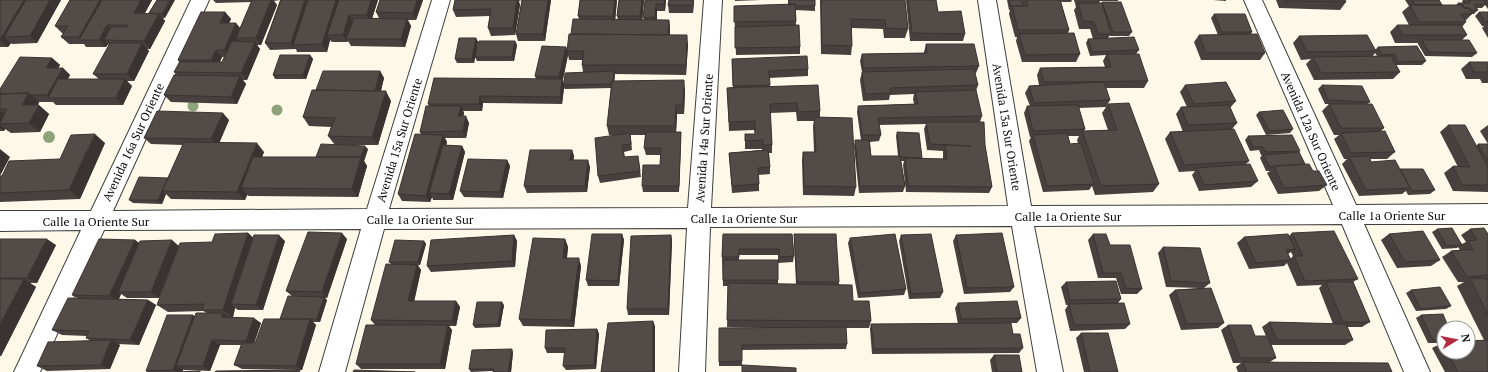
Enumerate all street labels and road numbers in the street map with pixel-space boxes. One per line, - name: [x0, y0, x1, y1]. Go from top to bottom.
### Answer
- street label: Avenida 13a Sur Oriente: [990, 62, 1024, 192]
- street label: Avenida 12a Sur Oriente: [1278, 69, 1344, 193]
- street label: Avenida 14a Sur Oriente: [692, 73, 716, 203]
- street label: Avenida 15a Sur Oriente: [373, 76, 425, 204]
- street label: Avenida 16a Sur Oriente: [99, 80, 167, 204]
- street label: Calle 1a Oriente Sur: [1339, 208, 1446, 223]
- street label: Calle 1a Oriente Sur: [1015, 209, 1122, 224]
- street label: Calle 1a Oriente Sur: [691, 211, 798, 226]
- street label: Calle 1a Oriente Sur: [367, 212, 474, 227]
- street label: Calle 1a Oriente Sur: [43, 214, 150, 229]

